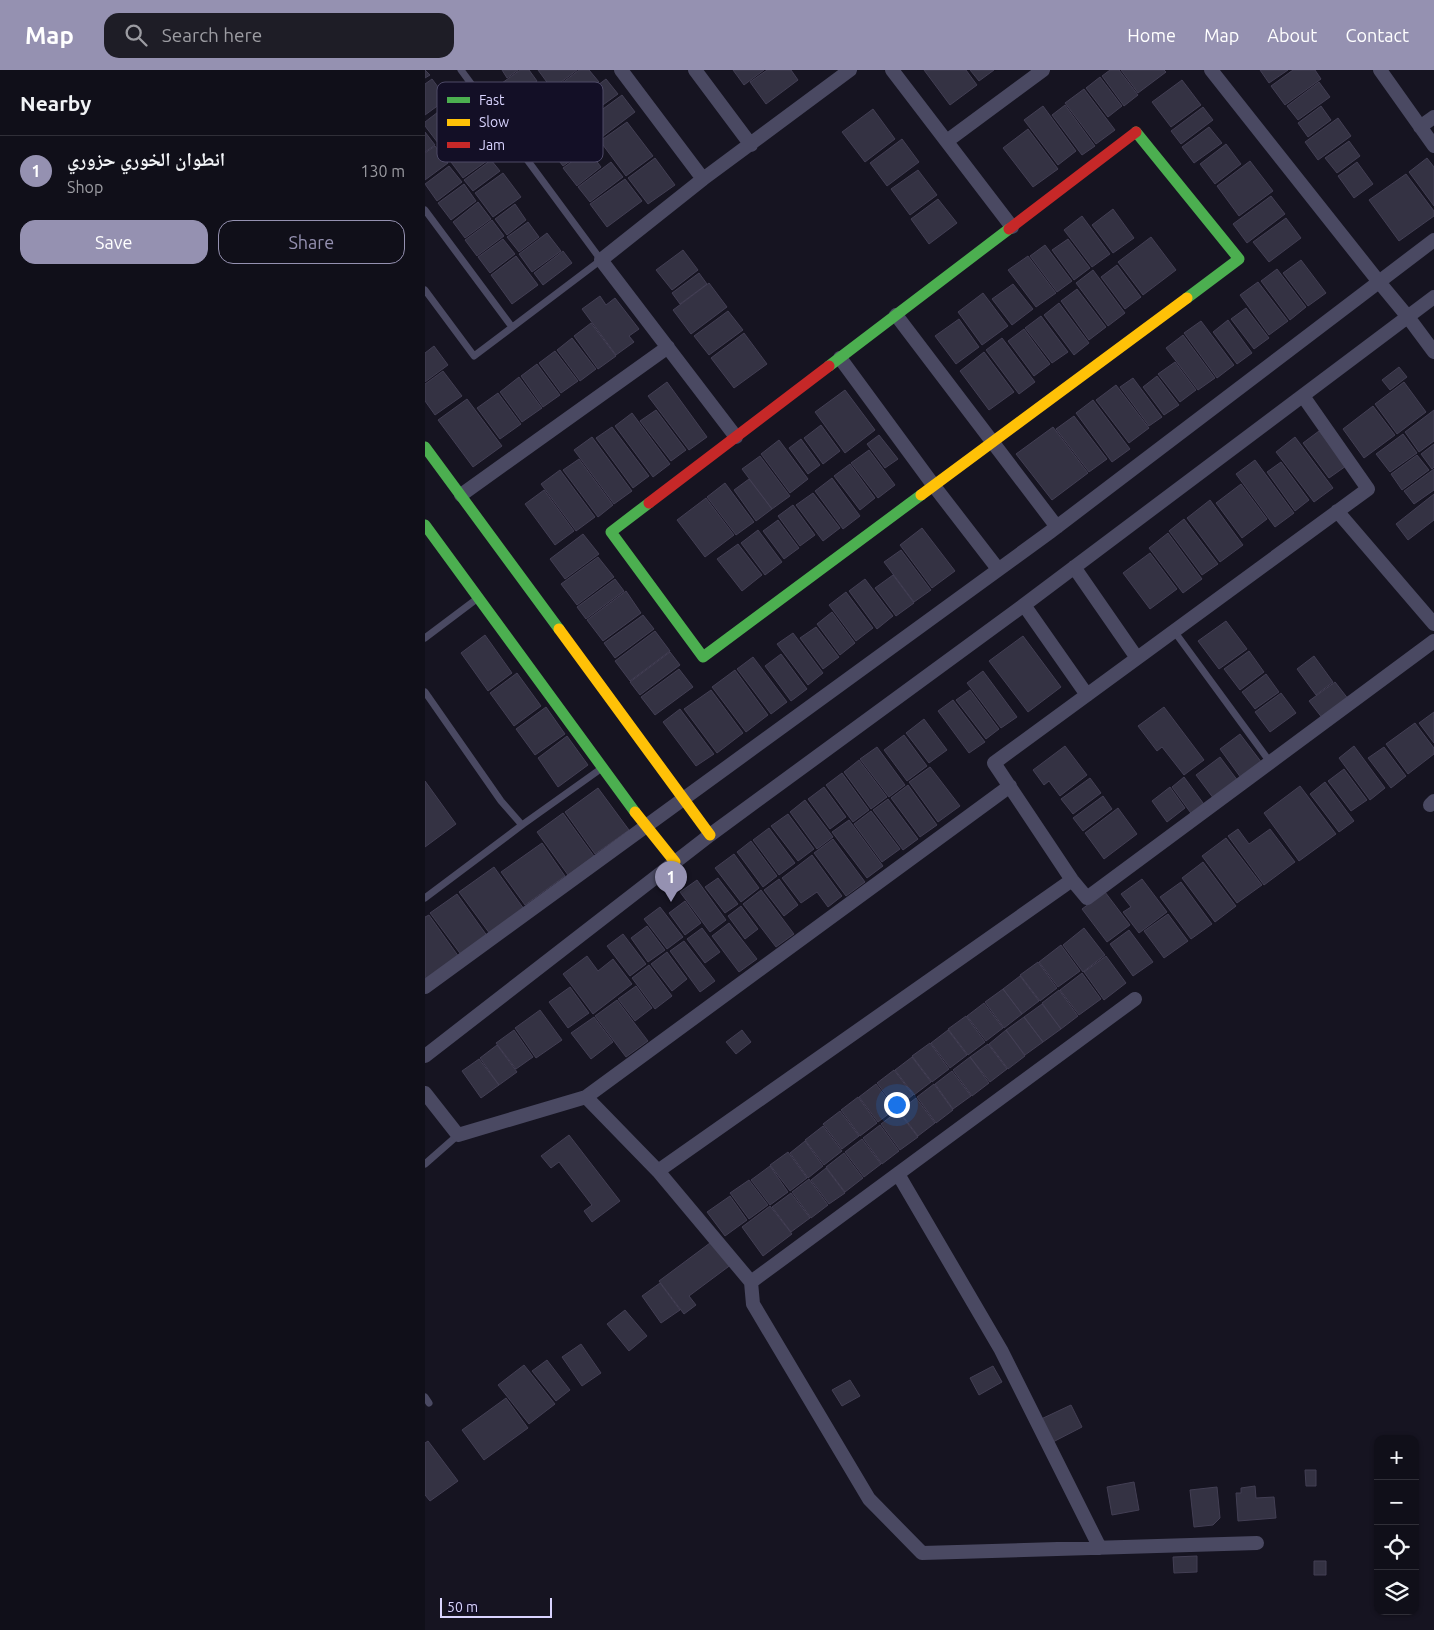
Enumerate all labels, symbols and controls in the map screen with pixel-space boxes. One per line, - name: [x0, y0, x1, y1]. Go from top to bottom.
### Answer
- search box: [104, 13, 454, 58]
- icon: search: [122, 21, 150, 49]
- text: Map: [25, 22, 74, 49]
- text: Search here: [162, 24, 262, 46]
- text: Home: [1127, 25, 1176, 45]
- text: Map: [1204, 25, 1239, 45]
- text: About: [1267, 25, 1317, 45]
- text: Contact: [1345, 25, 1409, 45]
- legend: [437, 82, 603, 162]
- text: Nearby: [20, 91, 91, 115]
- text: Fast: [479, 92, 505, 108]
- text: Slow: [479, 114, 509, 130]
- text: Jam: [479, 137, 505, 153]
- text: انطوان الخوري حزوري: [67, 148, 225, 170]
- text: 1: [31, 162, 41, 180]
- text: 130 m: [360, 162, 405, 180]
- text: Shop: [67, 178, 103, 196]
- button: Save: [20, 220, 208, 264]
- button: Share: [218, 220, 405, 264]
- pin: 1: [655, 861, 687, 902]
- your location: [884, 1092, 910, 1118]
- map controls: [1374, 1435, 1419, 1615]
- button: +: [1374, 1435, 1419, 1480]
- button: −: [1374, 1480, 1419, 1525]
- button: locate: [1374, 1525, 1419, 1570]
- button: layers: [1374, 1570, 1419, 1615]
- scale bar: [440, 1595, 553, 1618]
- text: 50 m: [447, 1599, 478, 1615]

